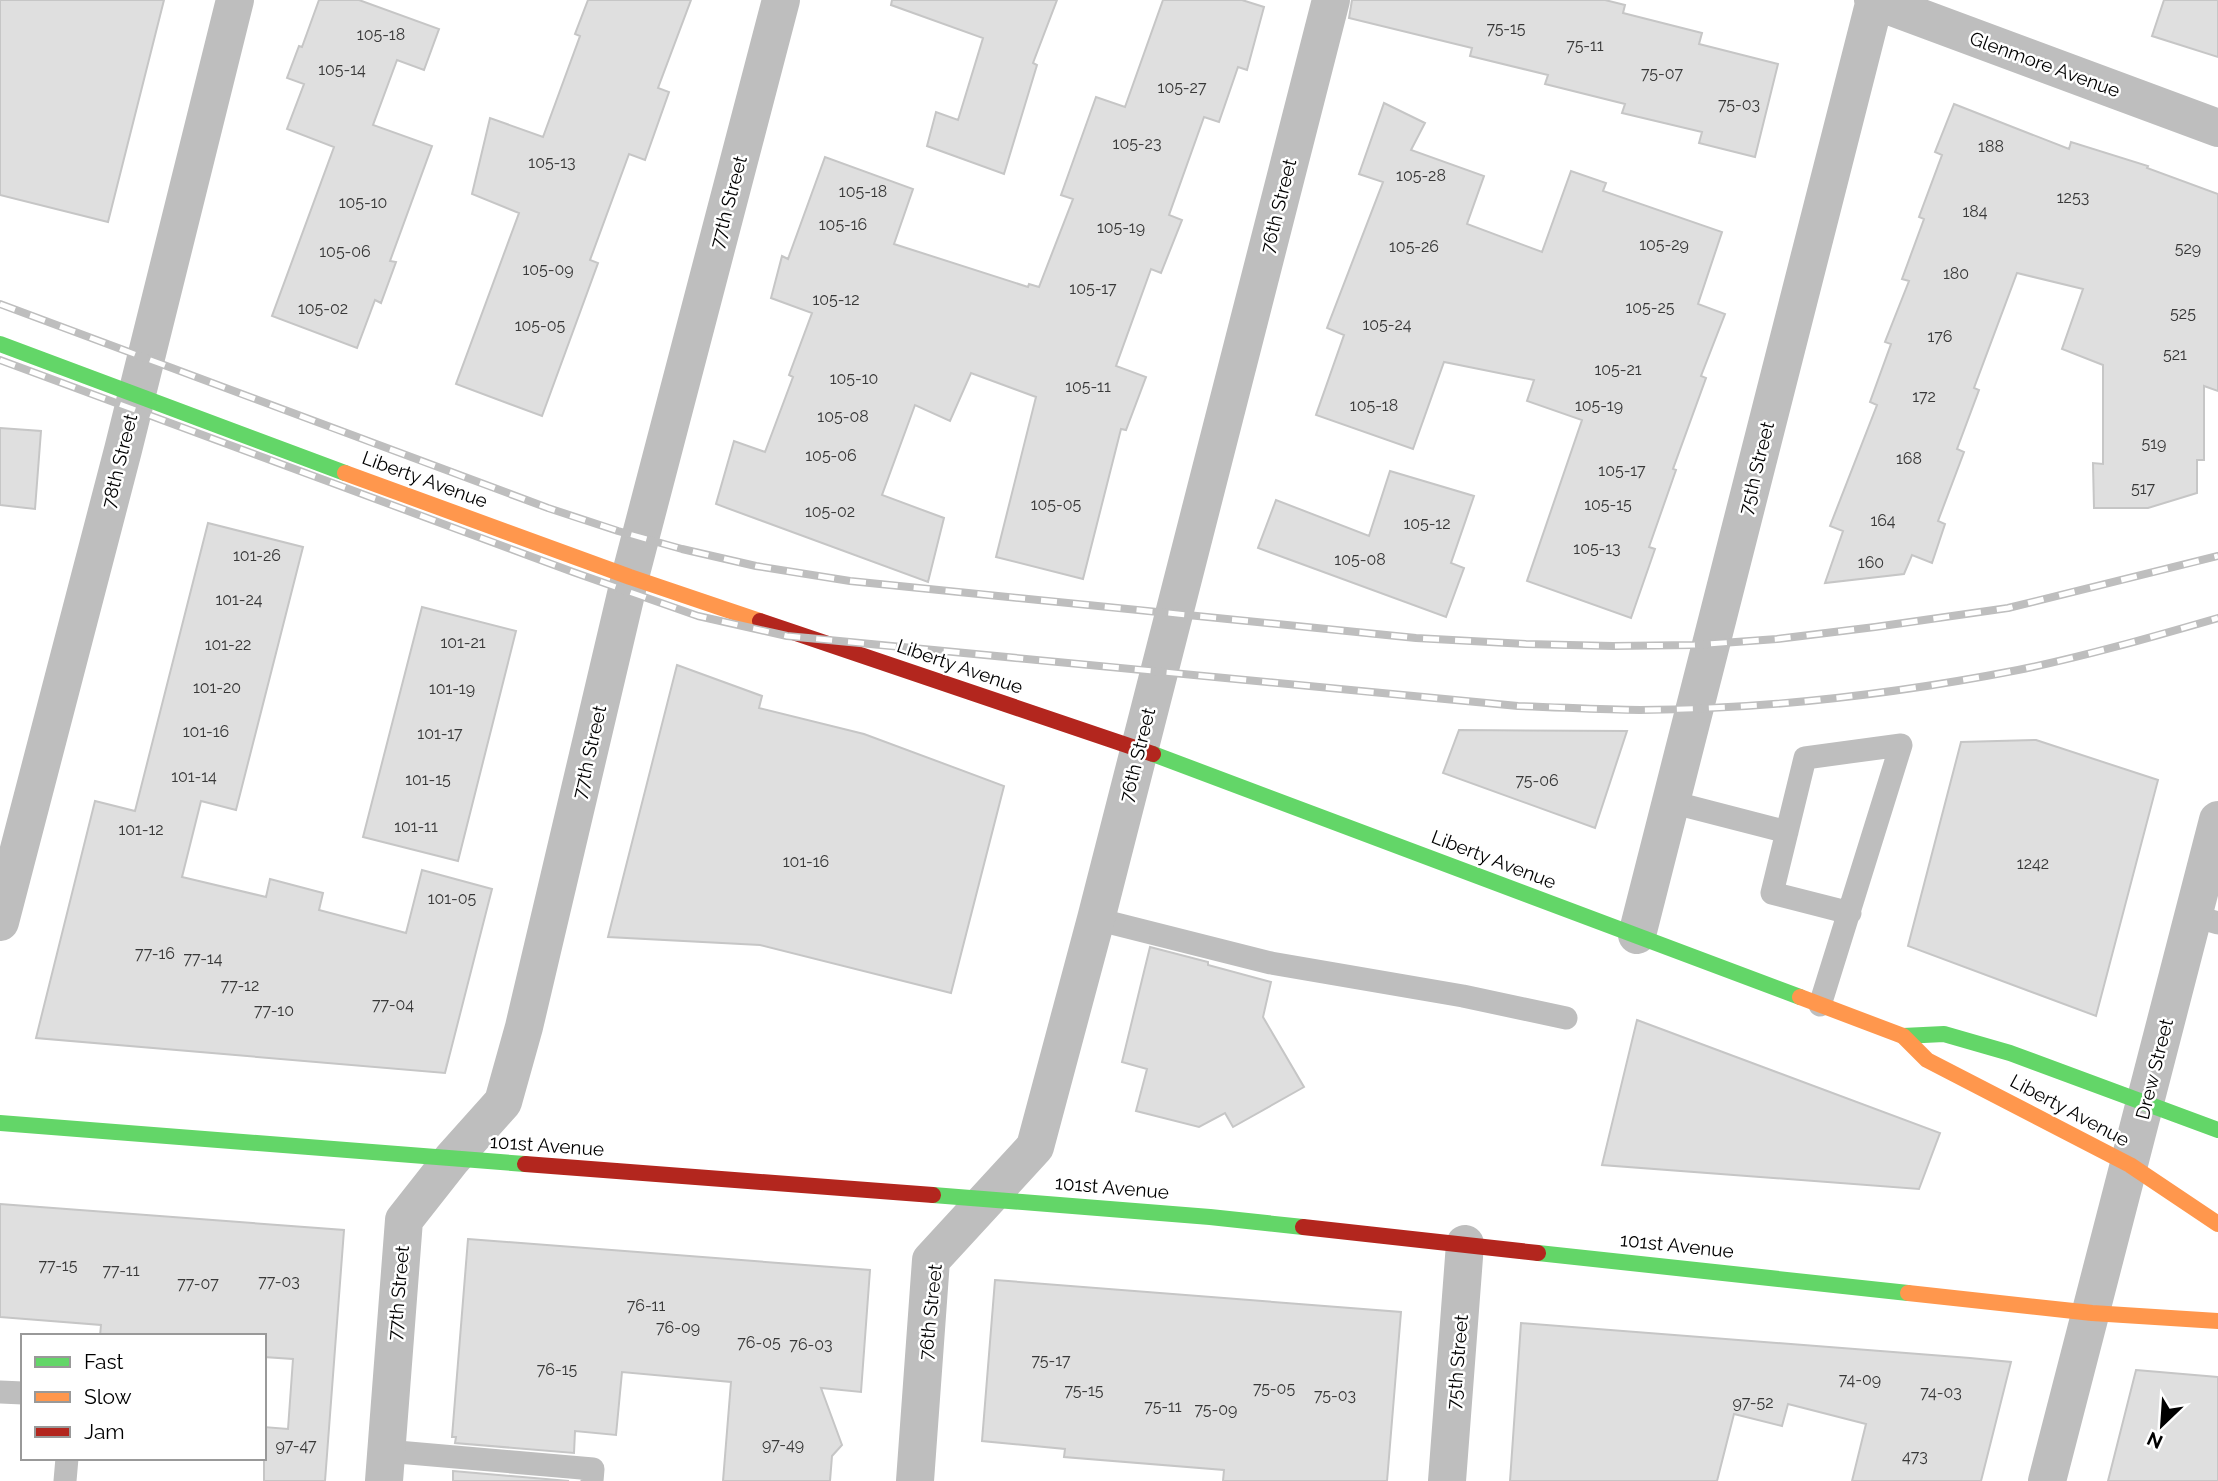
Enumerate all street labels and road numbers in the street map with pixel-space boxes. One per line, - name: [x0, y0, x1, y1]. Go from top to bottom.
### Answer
- street label: Glenmore Avenue: [1967, 27, 2123, 101]
- street label: 77th Street: [705, 153, 751, 251]
- street label: 76th Street: [1256, 156, 1301, 256]
- street label: 78th Street: [97, 411, 141, 510]
- street label: 75th Street: [1734, 419, 1778, 517]
- street label: Liberty Avenue: [359, 446, 491, 512]
- street label: Liberty Avenue: [894, 634, 1026, 698]
- street label: 77th Street: [568, 702, 611, 801]
- street label: 76th Street: [1115, 705, 1160, 805]
- street label: Liberty Avenue: [1429, 825, 1559, 893]
- street label: Drew Street: [2131, 1016, 2177, 1122]
- street label: Liberty Avenue: [2007, 1069, 2133, 1151]
- street label: 101st Avenue: [489, 1130, 605, 1160]
- street label: 101st Avenue: [1054, 1171, 1170, 1203]
- street label: 101st Avenue: [1619, 1228, 1735, 1262]
- street label: 77th Street: [383, 1244, 413, 1341]
- street label: 76th Street: [914, 1262, 946, 1361]
- street label: 75th Street: [1442, 1313, 1472, 1410]

